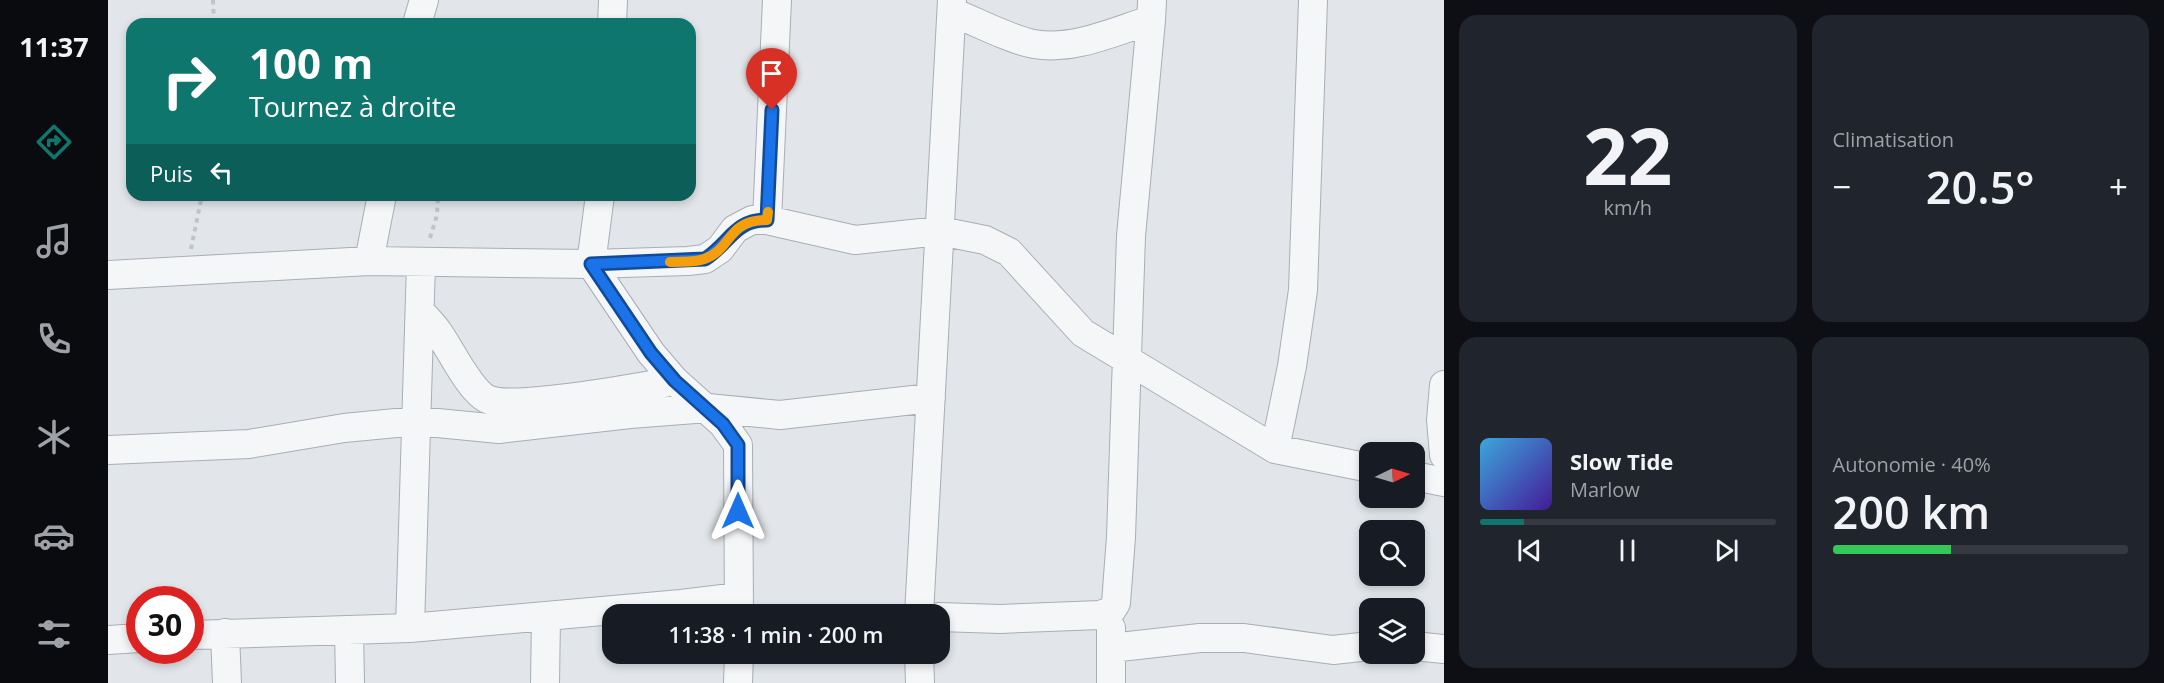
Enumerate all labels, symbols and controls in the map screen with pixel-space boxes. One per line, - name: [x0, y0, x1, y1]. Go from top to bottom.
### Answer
- text: 11:37: [19, 28, 89, 65]
- text: 100 m: [249, 34, 373, 91]
- icon: right: [150, 42, 228, 120]
- pin: [746, 48, 797, 110]
- icon: arrive: [755, 57, 788, 90]
- text: Tournez à droite: [249, 88, 457, 125]
- text: 22: [1583, 102, 1672, 208]
- icon: directions: [33, 121, 75, 163]
- text: Climatisation: [1833, 126, 1954, 153]
- icon: left: [205, 156, 238, 189]
- text: 20.5°: [1926, 156, 2035, 217]
- text: Puis: [150, 158, 193, 188]
- text: −: [1833, 164, 1851, 209]
- text: +: [2109, 164, 2128, 209]
- text: km/h: [1603, 194, 1652, 221]
- icon: music: [33, 220, 75, 262]
- icon: phone: [33, 318, 75, 360]
- icon: climate: [33, 416, 75, 458]
- north arrow: [1359, 442, 1425, 508]
- map controls: [1359, 442, 1425, 664]
- text: Slow Tide: [1570, 446, 1673, 476]
- text: Autonomie · 40%: [1833, 451, 1991, 478]
- text: Marlow: [1570, 476, 1640, 503]
- position arrow: [706, 479, 770, 543]
- text: 200 km: [1833, 481, 1990, 542]
- icon: car: [33, 515, 75, 557]
- button: search: [1359, 520, 1425, 586]
- icon: previous: [1513, 534, 1546, 567]
- icon: pause: [1611, 534, 1644, 567]
- icon: next: [1710, 534, 1743, 567]
- speed limit sign: 30: [126, 586, 204, 664]
- button: layers: [1359, 598, 1425, 664]
- icon: filters: [33, 613, 75, 655]
- text: 11:38 · 1 min · 200 m: [668, 619, 884, 649]

